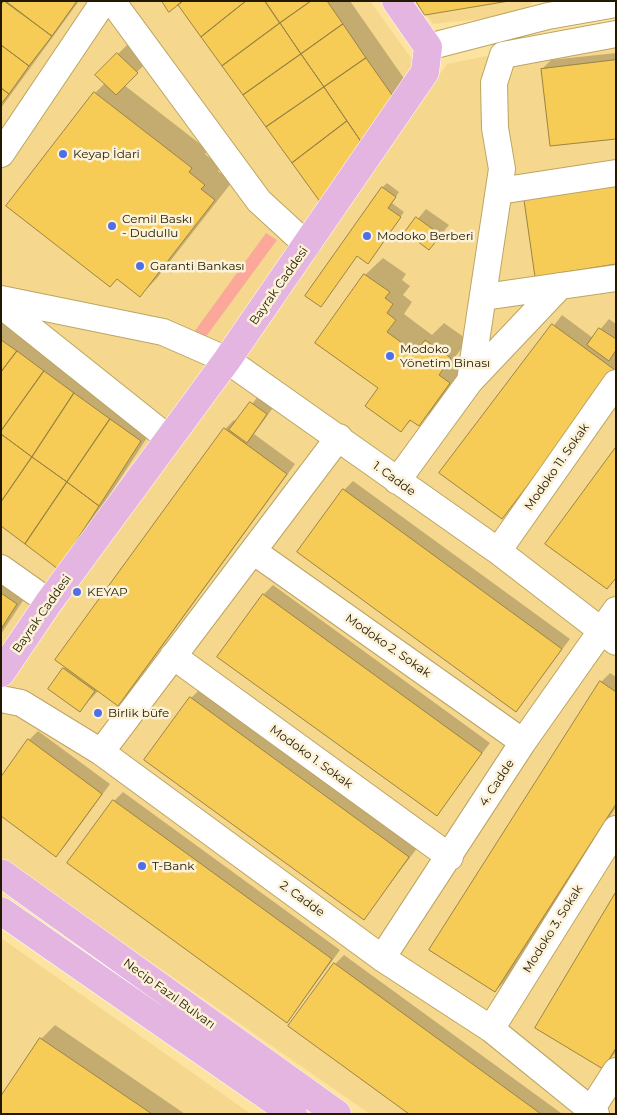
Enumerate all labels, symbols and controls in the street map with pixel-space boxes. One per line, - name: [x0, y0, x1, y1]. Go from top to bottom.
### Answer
- place label: Keyap İdari: [73, 147, 140, 161]
- marker: Keyap İdari: [57, 148, 69, 160]
- place label: Cemil Baskı - Dudullu: [122, 212, 192, 240]
- marker: Cemil Baskı - Dudullu: [106, 220, 118, 232]
- place label: Modoko Berberi: [377, 229, 474, 243]
- marker: Modoko Berberi: [361, 230, 373, 242]
- street label: Bayrak Caddesi: [247, 244, 311, 328]
- place label: Garanti Bankası: [150, 259, 245, 273]
- marker: Garanti Bankası: [134, 260, 146, 272]
- place label: Modoko Yönetim Binası: [400, 342, 490, 370]
- marker: Modoko Yönetim Binası: [384, 350, 396, 362]
- street label: Modoko 11. Sokak: [522, 421, 592, 513]
- street label: 1. Cadde: [370, 459, 418, 499]
- street label: Bayrak Caddesi: [10, 572, 74, 656]
- place label: KEYAP: [87, 585, 128, 599]
- marker: KEYAP: [71, 586, 83, 598]
- street label: Modoko 2. Sokak: [342, 611, 434, 681]
- place label: Birlik büfe: [108, 706, 169, 720]
- marker: Birlik büfe: [92, 707, 104, 719]
- street label: Modoko 1. Sokak: [267, 722, 355, 792]
- street label: 4. Cadde: [477, 757, 517, 809]
- place label: T-Bank: [152, 859, 195, 873]
- marker: T-Bank: [136, 860, 148, 872]
- street label: 2. Cadde: [277, 878, 327, 920]
- street label: Modoko 3. Sokak: [520, 882, 586, 976]
- street label: Necip Fazıl Bulvarı: [120, 956, 218, 1032]

